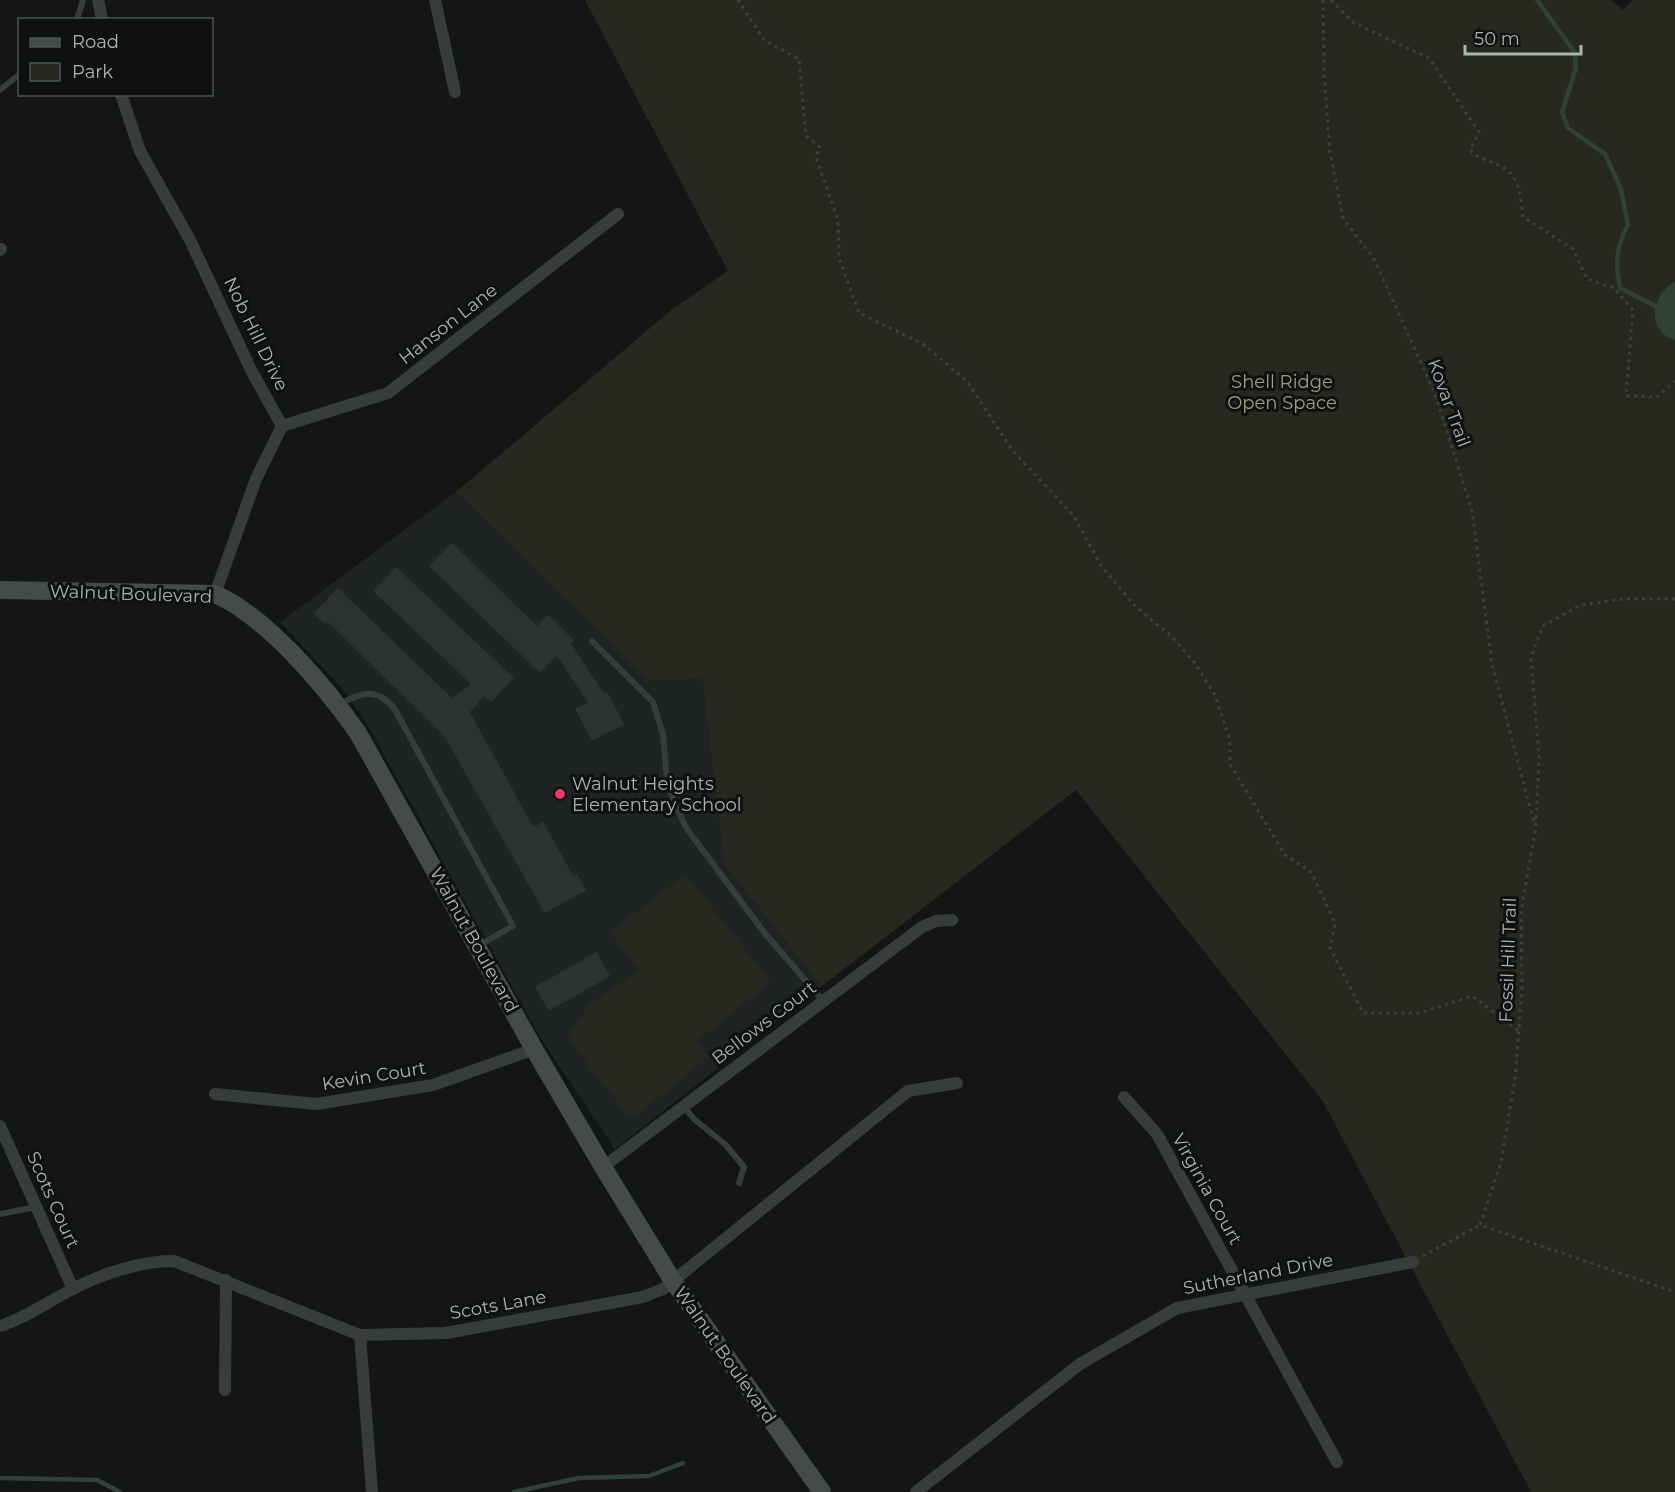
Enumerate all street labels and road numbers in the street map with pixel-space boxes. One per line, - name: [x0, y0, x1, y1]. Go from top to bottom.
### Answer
- street label: Nob Hill Drive: [219, 274, 293, 395]
- street label: Hanson Lane: [394, 279, 502, 369]
- street label: Kovar Trail: [1423, 356, 1475, 450]
- street label: Walnut Boulevard: [49, 580, 213, 608]
- street label: Walnut Boulevard: [425, 864, 523, 1016]
- street label: Fossil Hill Trail: [1495, 897, 1521, 1023]
- street label: Bellows Court: [708, 977, 820, 1069]
- street label: Kevin Court: [320, 1057, 428, 1095]
- street label: Virginia Court: [1167, 1129, 1247, 1249]
- street label: Scots Court: [22, 1148, 84, 1252]
- street label: Sutherland Drive: [1181, 1249, 1335, 1299]
- street label: Walnut Boulevard: [669, 1282, 781, 1428]
- street label: Scots Lane: [448, 1286, 548, 1324]

